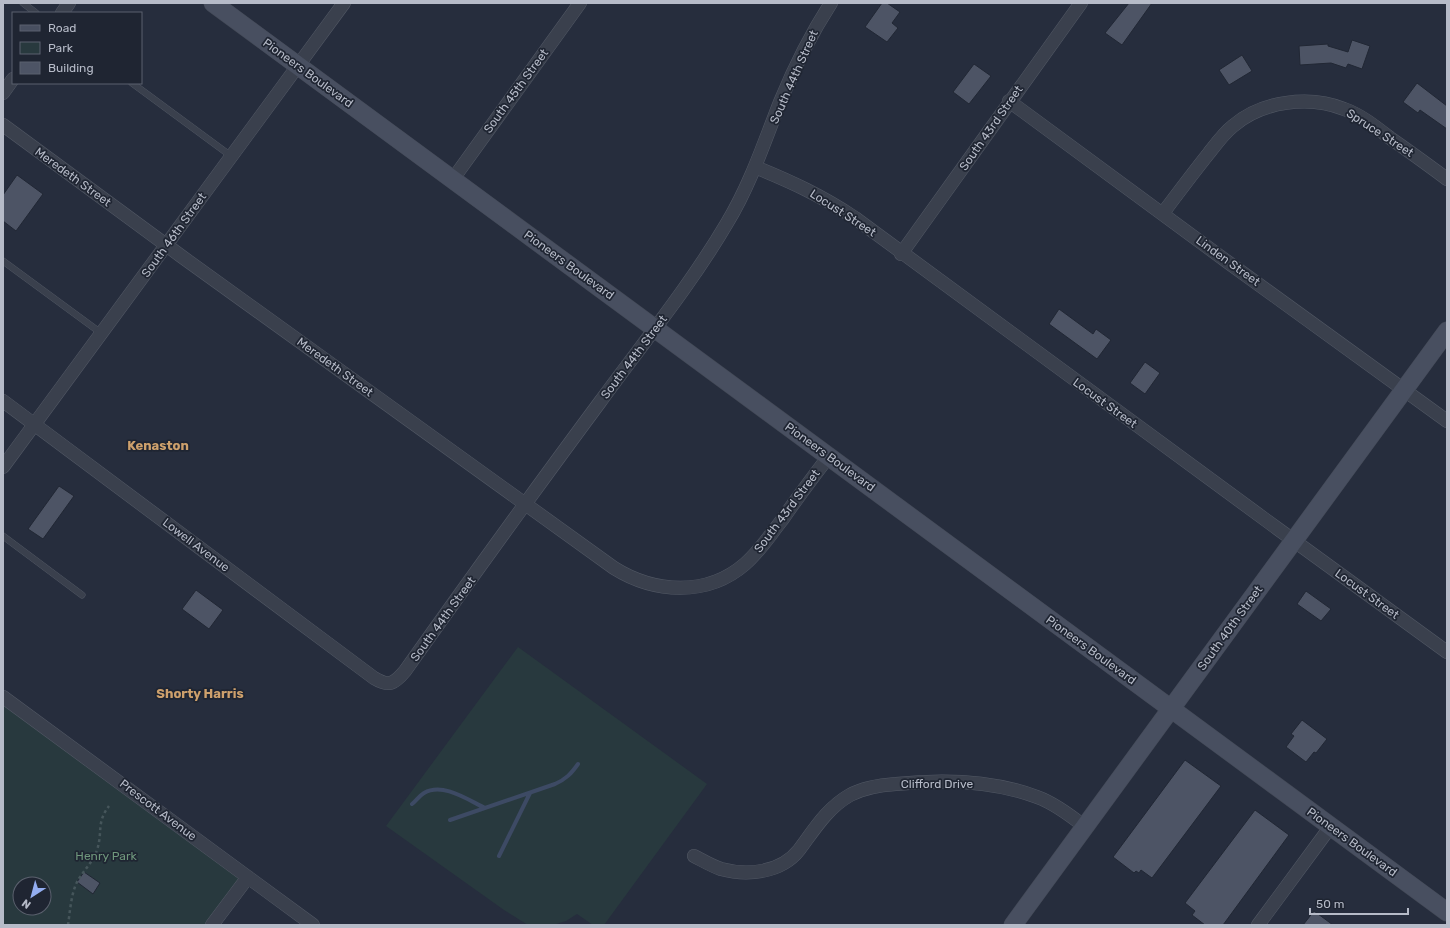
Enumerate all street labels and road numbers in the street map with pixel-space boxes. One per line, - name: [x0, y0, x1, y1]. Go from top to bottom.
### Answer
- street label: South 44th Street: [767, 28, 821, 126]
- street label: Pioneers Boulevard: [260, 36, 356, 110]
- street label: South 45th Street: [481, 46, 551, 136]
- street label: South 43rd Street: [956, 83, 1026, 173]
- street label: Spruce Street: [1344, 106, 1417, 160]
- street label: Meredeth Street: [32, 145, 114, 210]
- street label: Locust Street: [807, 186, 879, 240]
- street label: South 46th Street: [139, 190, 209, 280]
- street label: Pioneers Boulevard: [521, 228, 617, 302]
- street label: Linden Street: [1193, 233, 1263, 289]
- street label: South 44th Street: [598, 312, 670, 402]
- street label: Meredeth Street: [294, 335, 376, 400]
- street label: Locust Street: [1070, 375, 1140, 431]
- street label: Pioneers Boulevard: [782, 420, 878, 494]
- street label: South 43rd Street: [751, 466, 823, 555]
- street label: Lowell Avenue: [160, 515, 232, 575]
- street label: Locust Street: [1332, 566, 1402, 622]
- street label: South 44th Street: [408, 574, 479, 664]
- street label: South 40th Street: [1195, 583, 1266, 673]
- street label: Pioneers Boulevard: [1043, 613, 1139, 687]
- street label: Prescott Avenue: [117, 777, 199, 844]
- street label: Clifford Drive: [901, 777, 973, 791]
- street label: Pioneers Boulevard: [1304, 805, 1400, 879]

